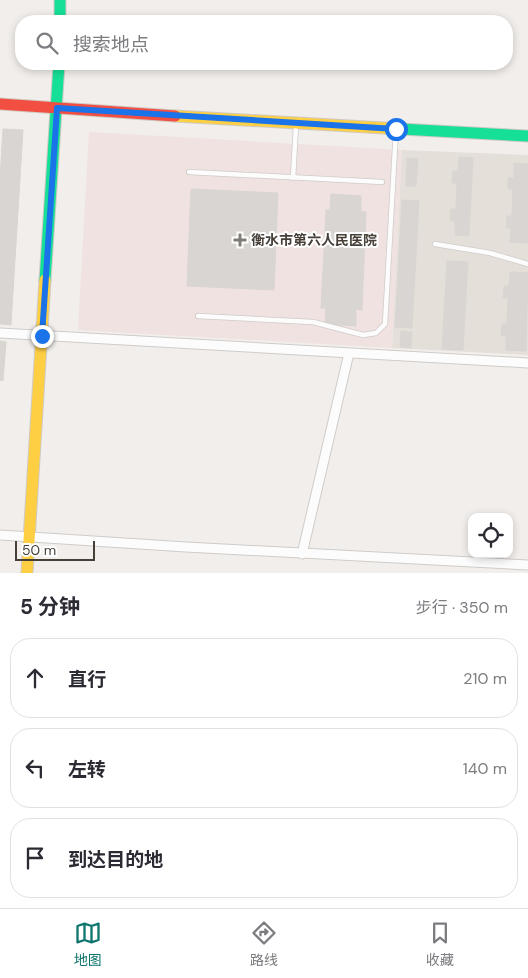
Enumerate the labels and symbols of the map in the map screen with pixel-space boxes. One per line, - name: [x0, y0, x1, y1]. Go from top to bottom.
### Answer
- route start: [385, 118, 408, 141]
- place label: 衡水市第六人民医院: [251, 231, 377, 249]
- marker: 衡水市第六人民医院: [233, 233, 247, 247]
- route end: [31, 325, 54, 348]
- scale bar: [15, 538, 95, 561]

